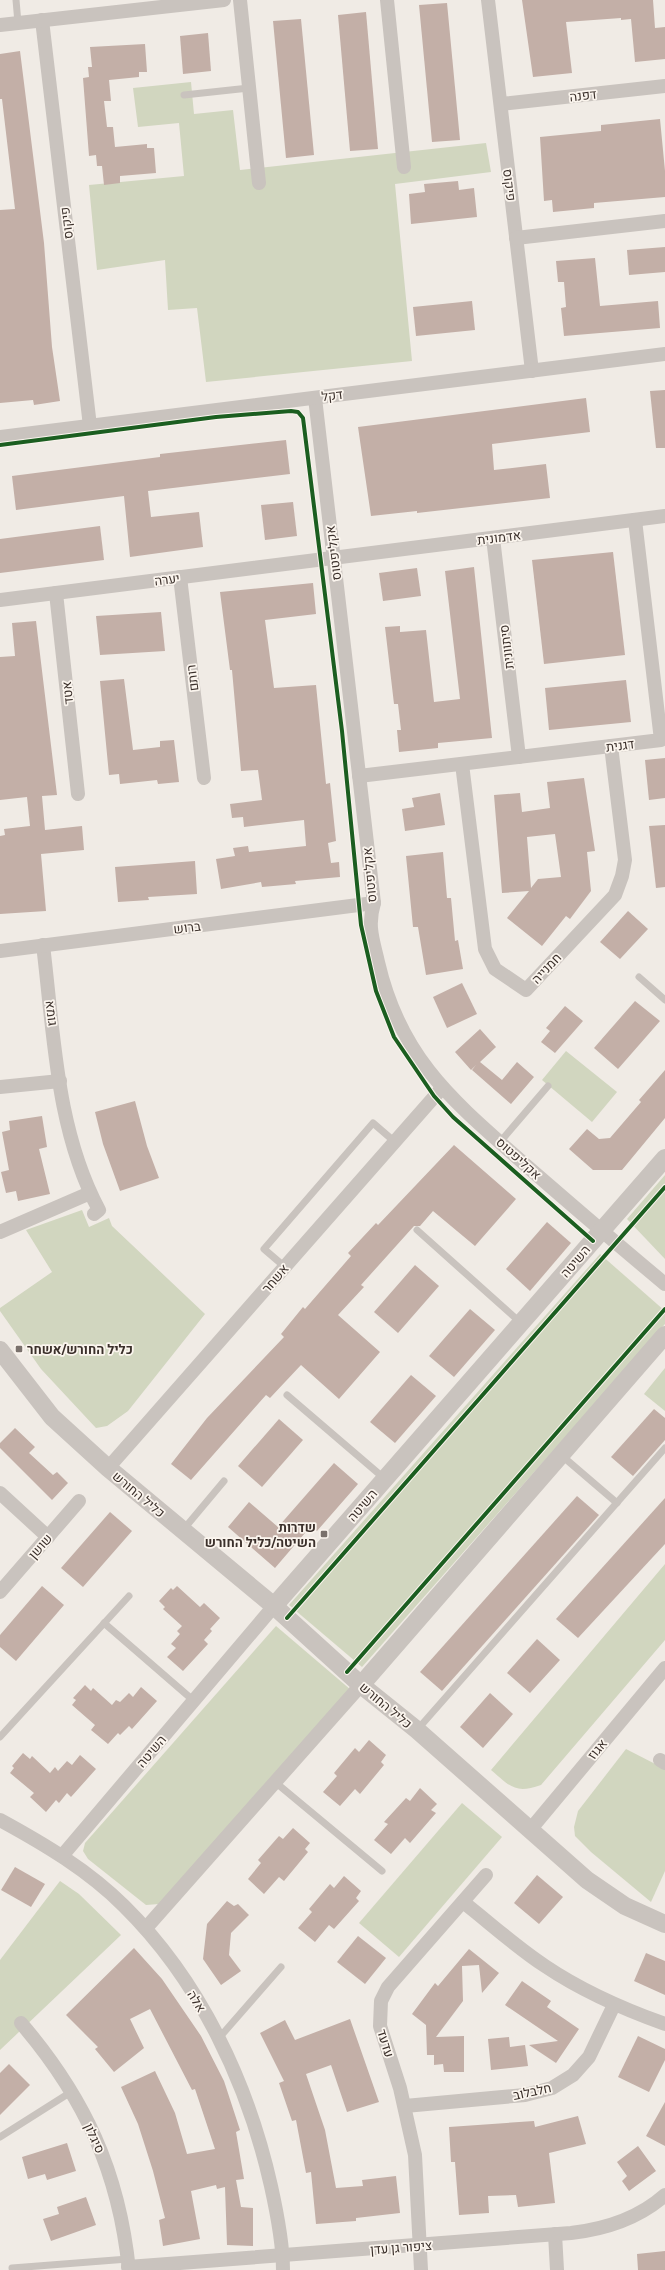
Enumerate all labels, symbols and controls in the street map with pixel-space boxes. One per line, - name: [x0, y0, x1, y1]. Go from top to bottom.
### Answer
- street label: דפנה: [569, 86, 598, 104]
- street label: פיקוס: [500, 168, 520, 202]
- street label: פיקוס: [56, 206, 76, 240]
- street label: דקל: [320, 386, 344, 404]
- street label: אקליפטוס: [322, 525, 344, 581]
- street label: אדמונית: [476, 526, 522, 548]
- street label: יערה: [153, 570, 181, 588]
- street label: סיתוונית: [495, 624, 517, 670]
- street label: רותם: [182, 664, 202, 692]
- street label: אטד: [58, 681, 76, 705]
- street label: דגנית: [605, 735, 635, 755]
- street label: אקליפטוס: [359, 847, 379, 903]
- street label: ברוש: [172, 917, 202, 937]
- street label: חמנייה: [528, 949, 564, 987]
- street label: גומא: [43, 999, 61, 1027]
- street label: אקליפטוס: [493, 1134, 545, 1182]
- street label: השיטה: [557, 1242, 593, 1280]
- street label: אשחר: [258, 1260, 292, 1296]
- place label: כליל החורש/אשחר: [27, 1341, 133, 1357]
- marker: כליל החורש/אשחר: [14, 1344, 24, 1354]
- street label: כליל החורש: [110, 1468, 168, 1520]
- street label: השיטה: [344, 1486, 380, 1524]
- place label: שדרות השיטה/כליל החורש: [205, 1519, 316, 1550]
- marker: שדרות השיטה/כליל החורש: [319, 1529, 329, 1539]
- street label: שושן: [25, 1530, 55, 1562]
- street label: כליל החורש: [357, 1679, 415, 1731]
- street label: השיטה: [133, 1731, 169, 1771]
- street label: אגוז: [584, 1736, 610, 1762]
- street label: אלה: [184, 1987, 210, 2015]
- street label: עדעד: [374, 2027, 398, 2059]
- street label: חלבלוב: [511, 2079, 553, 2103]
- street label: סיגלון: [81, 2120, 109, 2156]
- street label: ציפור גן עדן: [369, 2237, 433, 2257]

